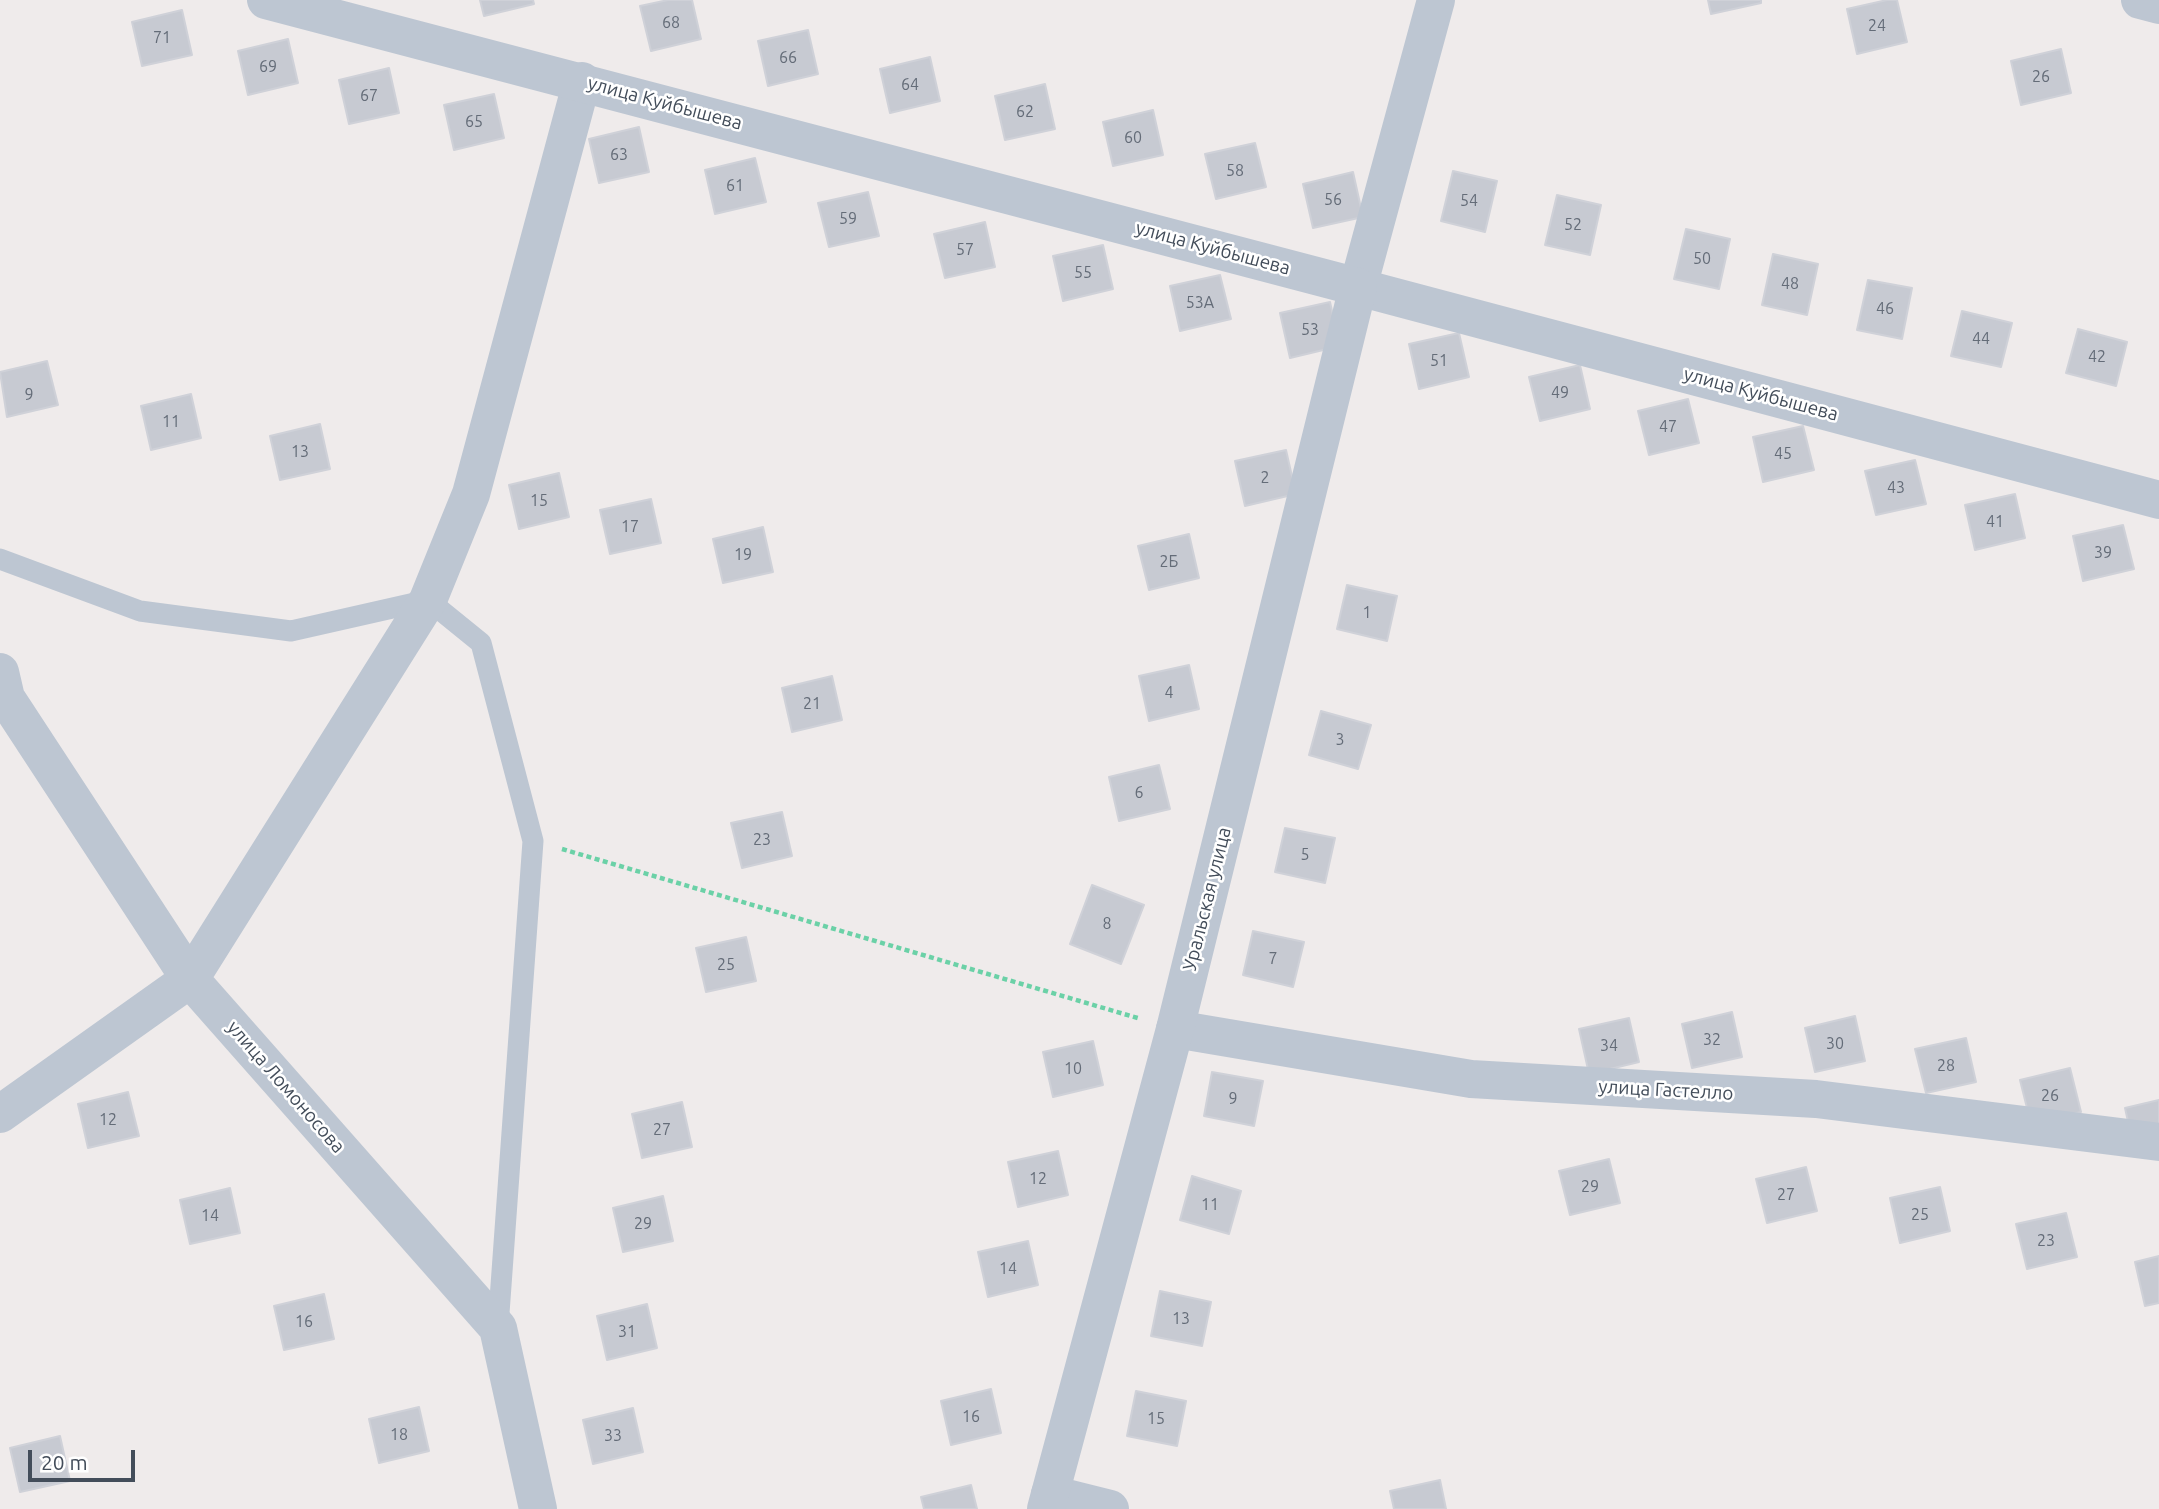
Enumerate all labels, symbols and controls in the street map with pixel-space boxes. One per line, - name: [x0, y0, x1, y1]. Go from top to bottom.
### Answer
- house number: 68: [662, 13, 680, 33]
- house number: 24: [1868, 16, 1886, 36]
- house number: 71: [153, 28, 171, 48]
- house number: 66: [779, 48, 797, 68]
- house number: 69: [259, 57, 277, 77]
- house number: 26: [2032, 67, 2050, 87]
- street label: улица Куйбышева: [585, 71, 745, 135]
- house number: 64: [901, 75, 919, 95]
- house number: 67: [360, 86, 378, 106]
- house number: 62: [1016, 102, 1034, 122]
- house number: 65: [465, 112, 483, 132]
- house number: 60: [1124, 128, 1142, 148]
- house number: 63: [610, 145, 628, 165]
- house number: 58: [1226, 161, 1244, 181]
- house number: 61: [726, 176, 744, 196]
- house number: 56: [1324, 190, 1342, 210]
- house number: 54: [1460, 191, 1478, 211]
- house number: 59: [839, 209, 857, 229]
- house number: 52: [1564, 215, 1582, 235]
- street label: улица Куйбышева: [1133, 216, 1293, 280]
- house number: 57: [956, 240, 974, 260]
- house number: 50: [1693, 249, 1711, 269]
- house number: 55: [1074, 263, 1092, 283]
- house number: 48: [1781, 274, 1799, 294]
- house number: 53А: [1186, 293, 1214, 313]
- house number: 46: [1876, 299, 1894, 319]
- house number: 53: [1301, 320, 1319, 340]
- house number: 44: [1972, 329, 1990, 349]
- house number: 42: [2088, 347, 2106, 367]
- house number: 51: [1430, 351, 1448, 371]
- street label: улица Куйбышева: [1681, 362, 1841, 426]
- house number: 49: [1551, 383, 1569, 403]
- house number: 9: [24, 385, 34, 405]
- house number: 11: [162, 412, 180, 432]
- house number: 47: [1659, 417, 1677, 437]
- house number: 13: [291, 442, 309, 462]
- house number: 45: [1774, 444, 1792, 464]
- house number: 2: [1260, 468, 1270, 488]
- house number: 43: [1887, 478, 1905, 498]
- house number: 15: [530, 491, 548, 511]
- house number: 41: [1986, 512, 2004, 532]
- house number: 17: [621, 517, 639, 537]
- house number: 39: [2094, 543, 2112, 563]
- house number: 19: [734, 545, 752, 565]
- house number: 2Б: [1160, 552, 1178, 572]
- house number: 1: [1362, 603, 1372, 623]
- house number: 4: [1164, 683, 1174, 703]
- house number: 21: [803, 694, 821, 714]
- house number: 3: [1335, 730, 1345, 750]
- house number: 6: [1134, 783, 1144, 803]
- street label: Уральская улица: [1178, 825, 1236, 973]
- house number: 23: [753, 830, 771, 850]
- house number: 5: [1300, 845, 1310, 865]
- house number: 8: [1102, 914, 1112, 934]
- house number: 7: [1268, 949, 1278, 969]
- house number: 25: [717, 955, 735, 975]
- street label: улица Ломоносова: [222, 1016, 350, 1158]
- house number: 32: [1703, 1030, 1721, 1050]
- house number: 30: [1826, 1034, 1844, 1054]
- house number: 34: [1600, 1036, 1618, 1056]
- house number: 28: [1937, 1056, 1955, 1076]
- house number: 10: [1064, 1059, 1082, 1079]
- street label: улица Гастелло: [1598, 1075, 1734, 1105]
- house number: 26: [2041, 1086, 2059, 1106]
- house number: 9: [1228, 1089, 1238, 1109]
- house number: 12: [99, 1110, 117, 1130]
- house number: 27: [653, 1120, 671, 1140]
- house number: 12: [1029, 1169, 1047, 1189]
- house number: 29: [1581, 1177, 1599, 1197]
- house number: 27: [1777, 1185, 1795, 1205]
- house number: 11: [1201, 1195, 1219, 1215]
- house number: 25: [1911, 1205, 1929, 1225]
- house number: 14: [201, 1206, 219, 1226]
- house number: 29: [634, 1214, 652, 1234]
- house number: 23: [2037, 1231, 2055, 1251]
- house number: 14: [999, 1259, 1017, 1279]
- house number: 13: [1172, 1309, 1190, 1329]
- house number: 16: [295, 1312, 313, 1332]
- house number: 31: [618, 1322, 636, 1342]
- house number: 16: [962, 1407, 980, 1427]
- house number: 15: [1147, 1409, 1165, 1429]
- house number: 18: [390, 1425, 408, 1445]
- house number: 33: [604, 1426, 622, 1446]
- scale bar: [32, 1436, 138, 1480]
- text: 20 m: [41, 1450, 88, 1474]

